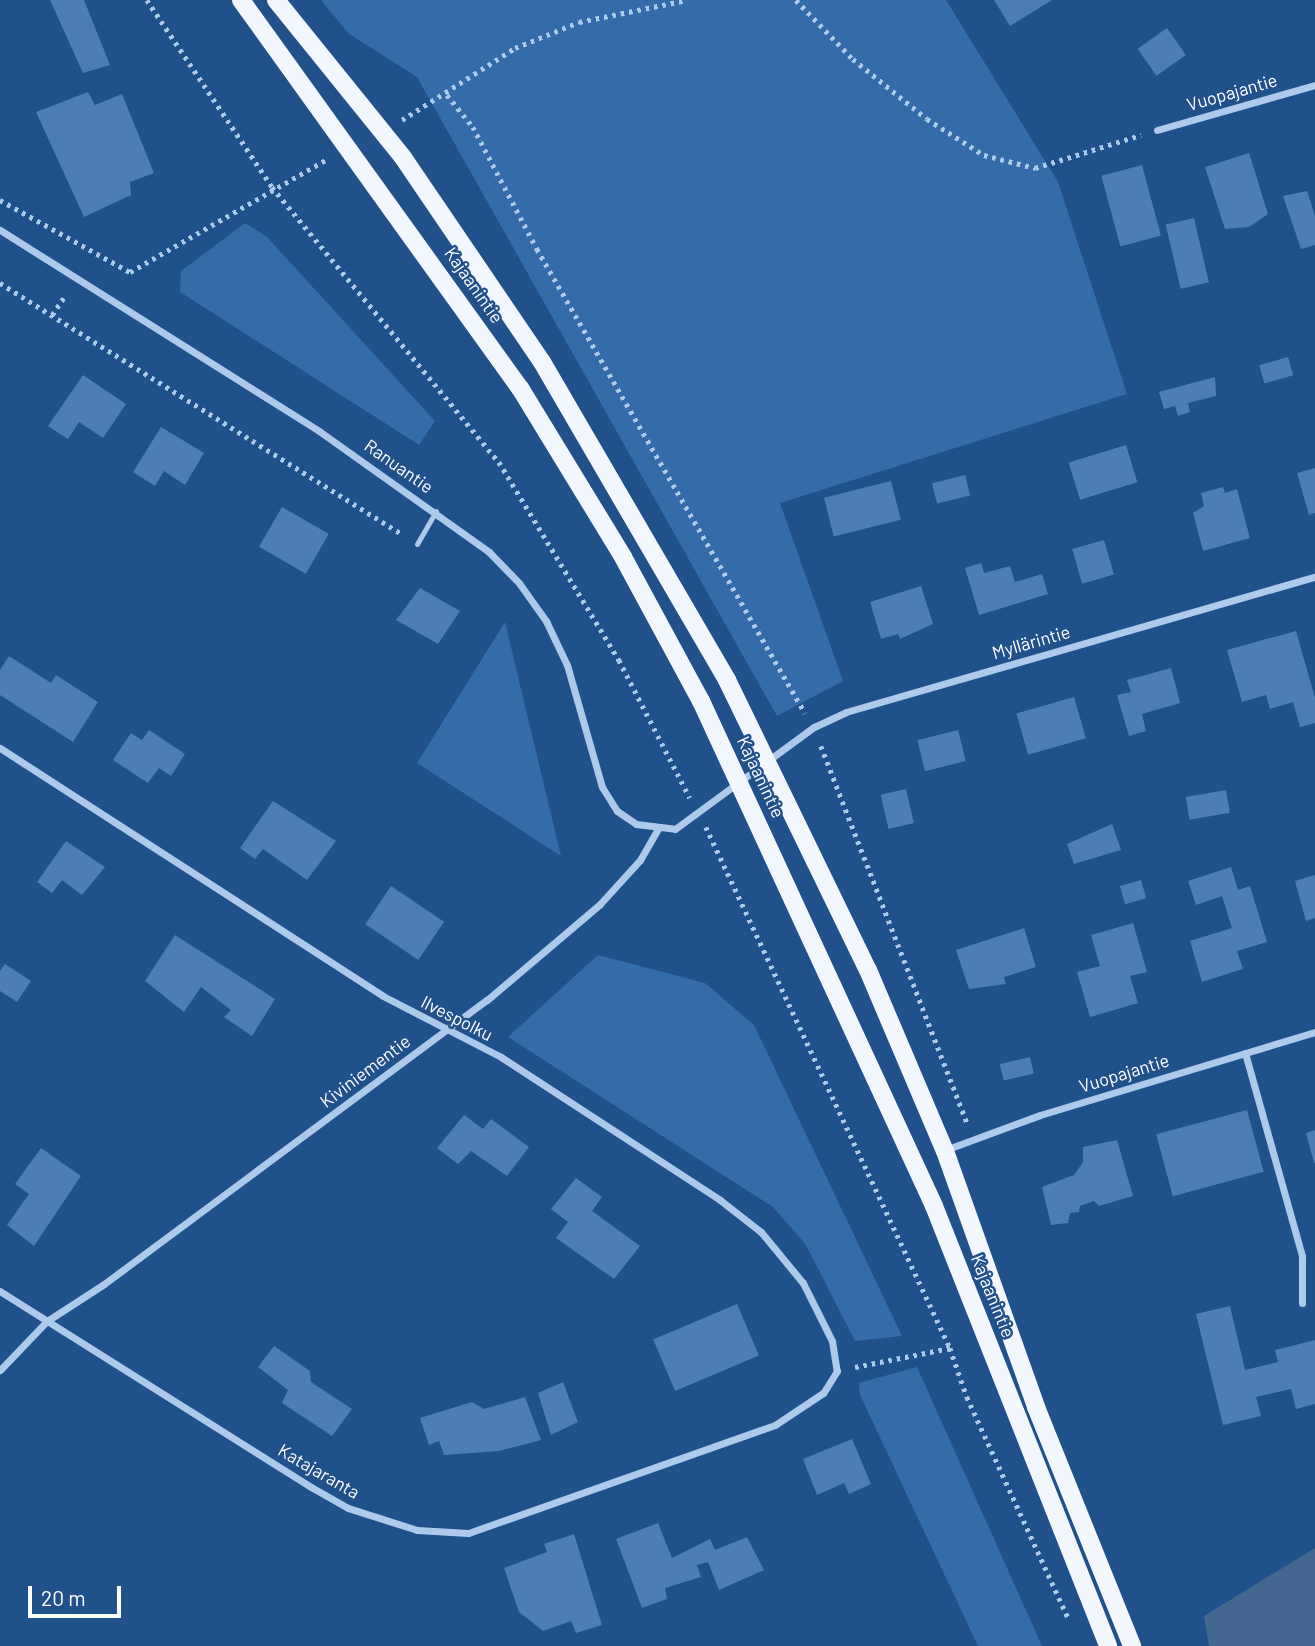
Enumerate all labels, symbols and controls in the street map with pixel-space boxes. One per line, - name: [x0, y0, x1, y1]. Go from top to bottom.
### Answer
- street label: Vuopajantie: [1184, 69, 1280, 115]
- street label: Kajaanintie: [440, 243, 508, 327]
- street label: Ranuantie: [360, 434, 438, 498]
- street label: Myllärintie: [989, 621, 1073, 663]
- street label: Kajaanintie: [733, 733, 789, 821]
- street label: Ilvespolku: [418, 991, 496, 1045]
- street label: Kiviniementie: [316, 1030, 414, 1112]
- street label: Vuopajantie: [1076, 1049, 1172, 1097]
- street label: Kajaanintie: [967, 1251, 1019, 1341]
- street label: Katajaranta: [274, 1439, 364, 1503]
- scale bar: [32, 1572, 124, 1616]
- text: 20 m: [41, 1585, 86, 1610]

